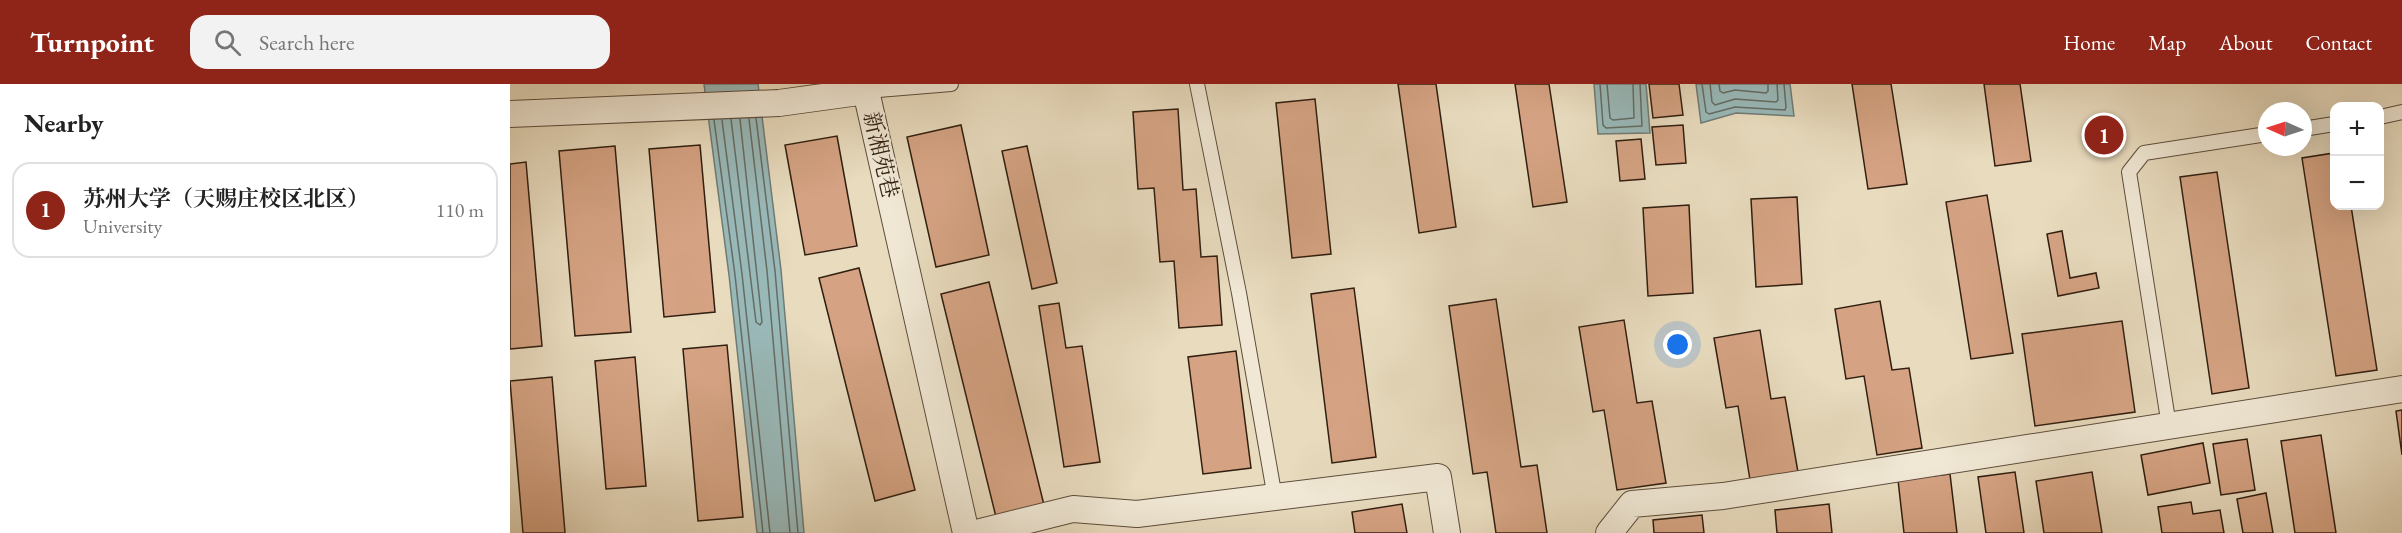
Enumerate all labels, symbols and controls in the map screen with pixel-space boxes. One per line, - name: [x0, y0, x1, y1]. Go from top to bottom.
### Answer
- search box: [190, 15, 610, 69]
- text: Turnpoint: [30, 24, 154, 60]
- icon: search: [211, 26, 244, 59]
- text: Search here: [259, 28, 355, 57]
- text: Home: [2063, 29, 2115, 56]
- text: Map: [2148, 29, 2186, 56]
- text: About: [2219, 29, 2272, 56]
- text: Contact: [2305, 29, 2372, 56]
- north arrow: [2258, 102, 2312, 156]
- map controls: [2330, 102, 2384, 210]
- button: +: [2330, 102, 2384, 156]
- text: Nearby: [24, 106, 104, 140]
- street label: 新湘苑巷: [857, 109, 905, 201]
- pin: 1: [2084, 112, 2124, 158]
- button: −: [2330, 156, 2384, 210]
- text: 苏州大学（天赐庄校区北区）: [83, 184, 369, 213]
- text: 1: [40, 197, 51, 223]
- text: 110 m: [436, 197, 484, 223]
- text: University: [83, 213, 162, 239]
- your location: [1663, 330, 1692, 359]

